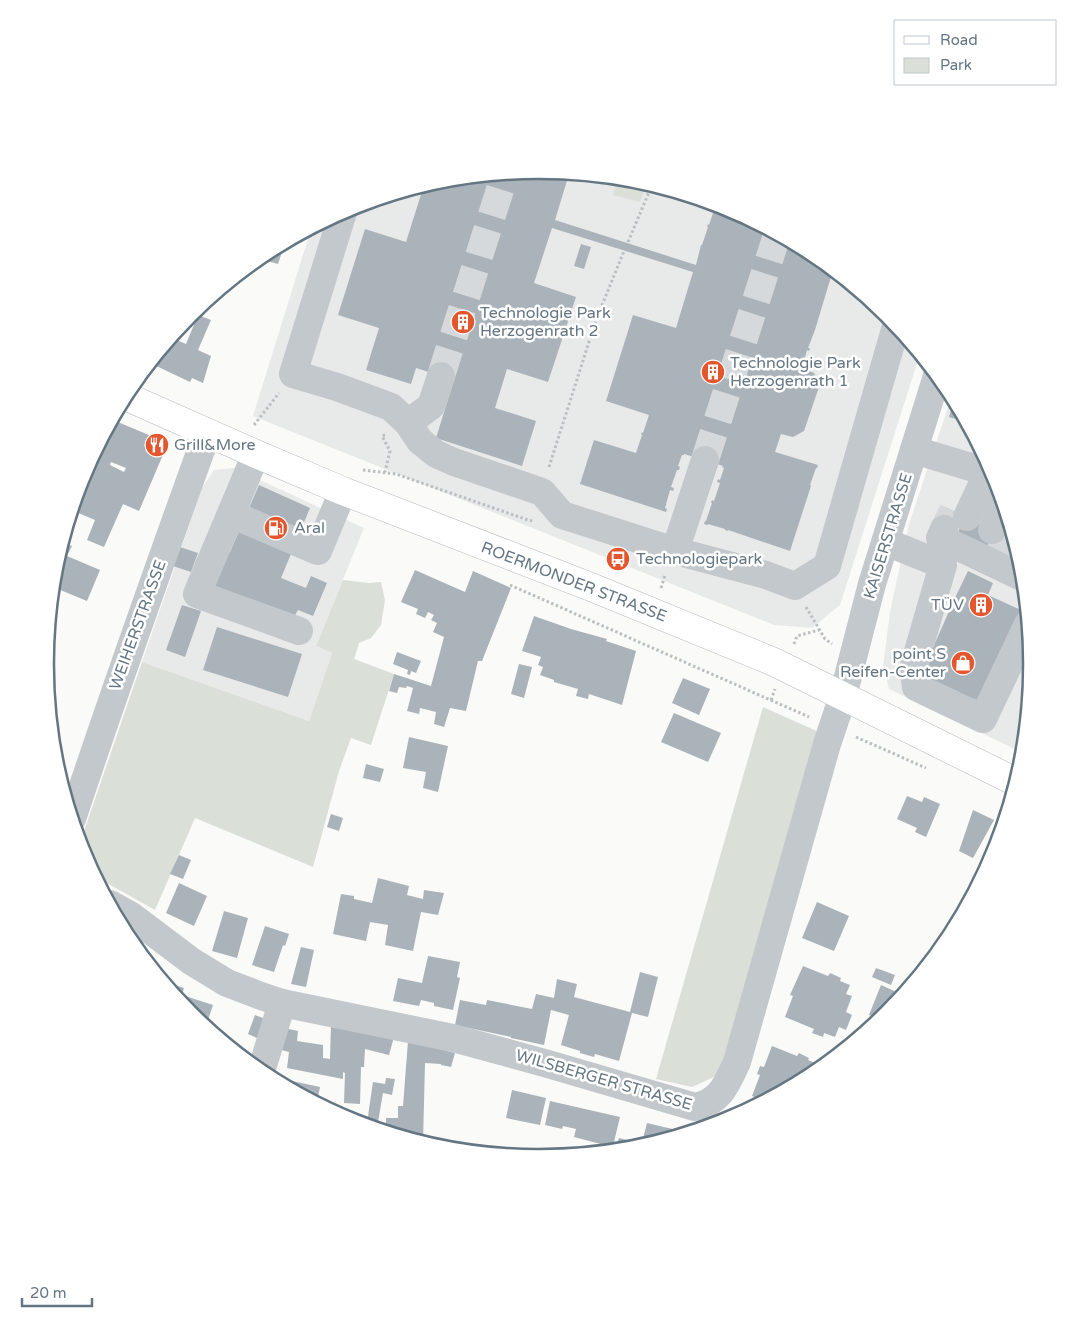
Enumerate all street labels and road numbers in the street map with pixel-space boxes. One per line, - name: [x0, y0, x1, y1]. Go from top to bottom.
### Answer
- street label: KAISERSTRASSE: [859, 471, 917, 601]
- street label: ROERMONDER STRASSE: [478, 537, 670, 627]
- street label: WEIHERSTRASSE: [105, 557, 171, 693]
- street label: WILSBERGER STRASSE: [513, 1045, 695, 1115]

